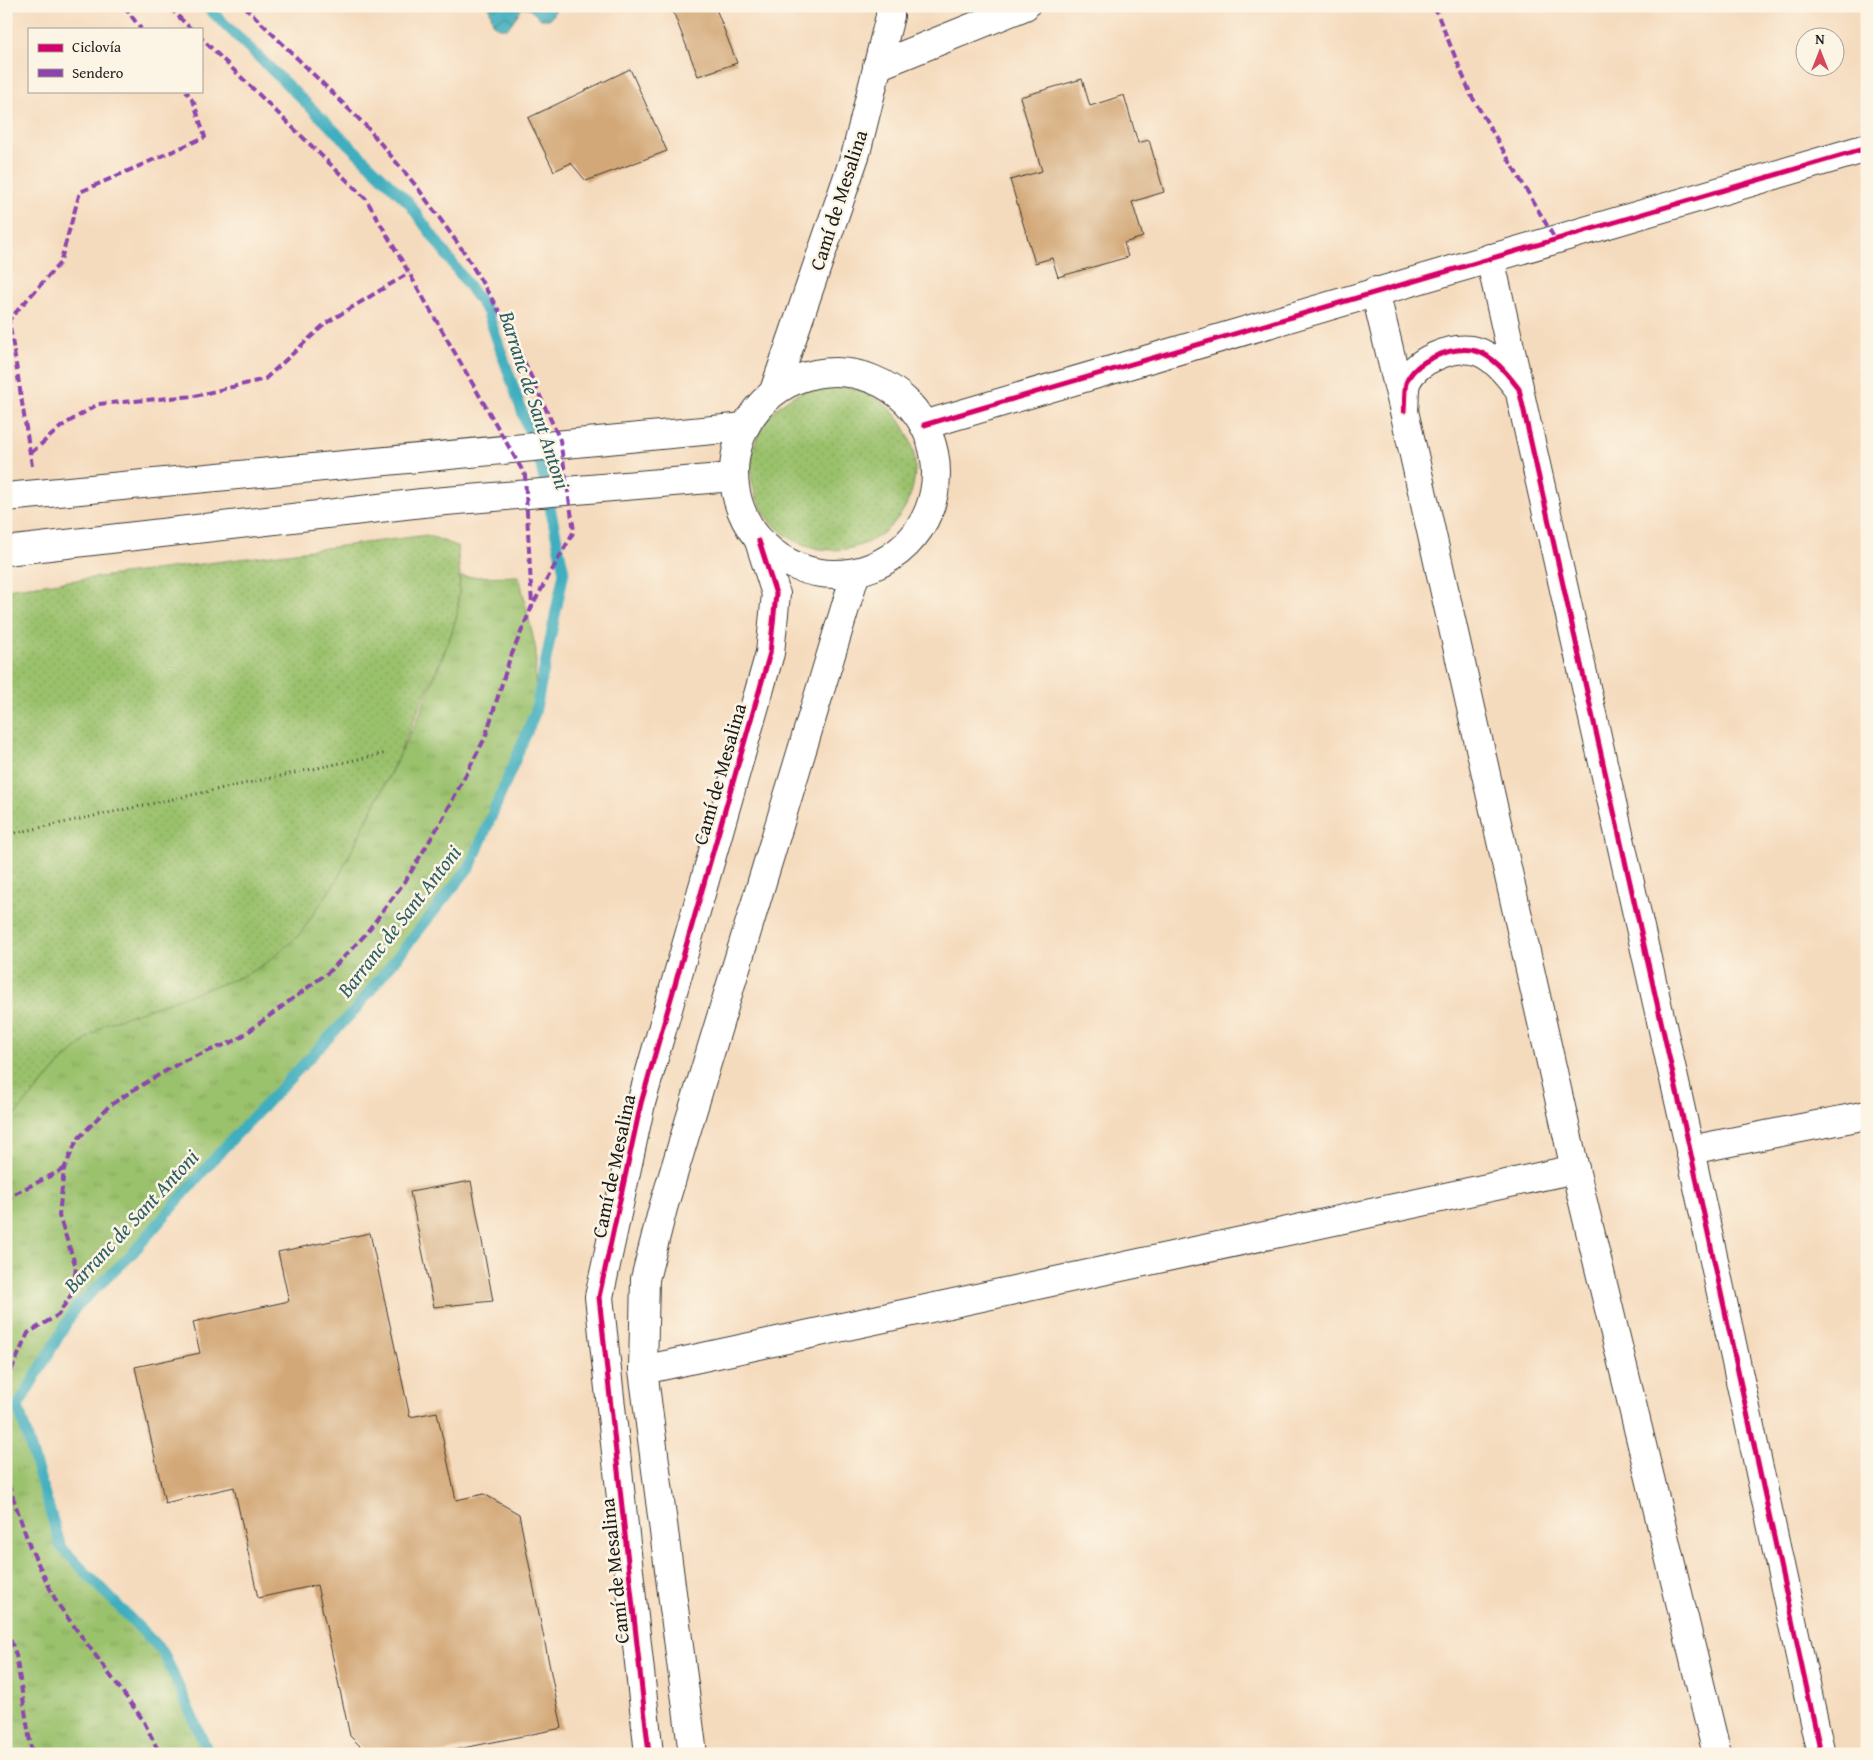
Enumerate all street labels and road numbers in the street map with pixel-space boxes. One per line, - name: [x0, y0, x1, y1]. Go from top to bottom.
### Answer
- street label: Camí de Mesalina: [802, 125, 875, 274]
- street label: Camí de Mesalina: [685, 699, 753, 848]
- street label: Camí de Mesalina: [584, 1091, 642, 1241]
- street label: Camí de Mesalina: [592, 1496, 636, 1645]

